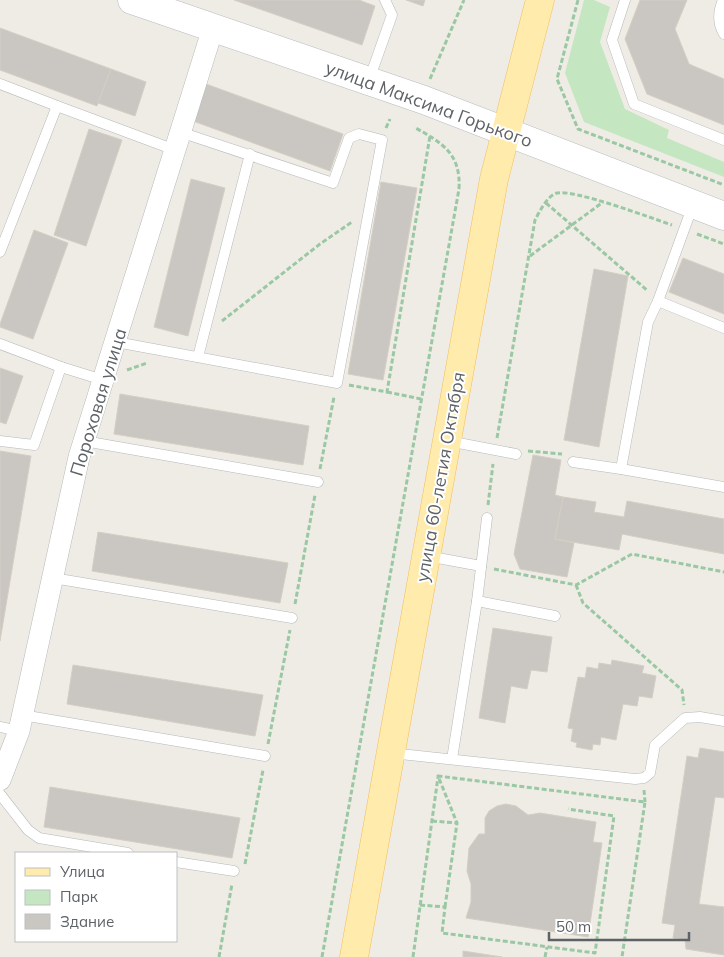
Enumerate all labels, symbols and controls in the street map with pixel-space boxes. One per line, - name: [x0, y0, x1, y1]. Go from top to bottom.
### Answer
- street label: улица Максима Горького: [322, 56, 536, 152]
- street label: Пороховая улица: [65, 325, 131, 479]
- street label: улица 60-летия Октября: [410, 370, 470, 584]
- legend: [15, 852, 178, 942]
- text: Улица: [59, 862, 105, 881]
- text: Парк: [60, 887, 99, 906]
- scale bar: [549, 910, 689, 942]
- text: Здание: [60, 912, 114, 931]
- text: 50 m: [556, 917, 591, 936]

